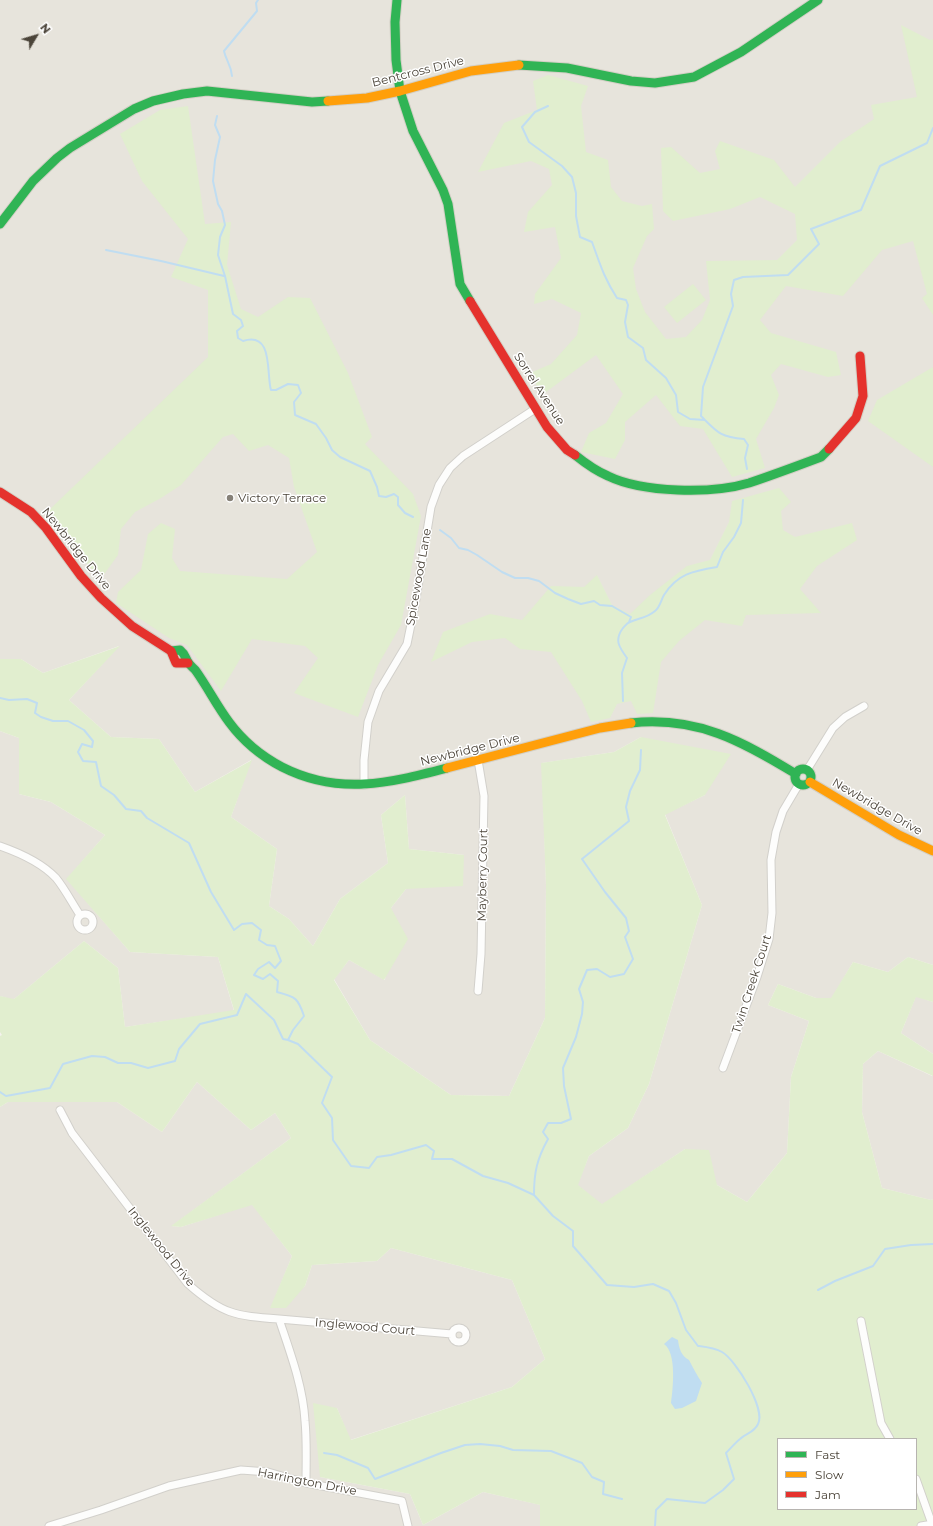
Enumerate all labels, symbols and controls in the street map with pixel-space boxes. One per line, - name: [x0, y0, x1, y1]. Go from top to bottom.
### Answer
- north arrow: [16, 16, 56, 56]
- text: N: [37, 21, 54, 36]
- street label: Bentcross Drive: [371, 54, 465, 90]
- street label: Sorrel Avenue: [510, 350, 568, 428]
- place label: Victory Terrace: [238, 491, 326, 505]
- marker: Victory Terrace: [225, 493, 235, 503]
- street label: Newbridge Drive: [38, 505, 114, 593]
- street label: Spicewood Lane: [403, 527, 435, 627]
- street label: Newbridge Drive: [419, 731, 521, 769]
- street label: Newbridge Drive: [829, 775, 925, 839]
- street label: Mayberry Court: [475, 828, 491, 922]
- street label: Twin Creek Court: [729, 933, 775, 1035]
- street label: Inglewood Drive: [124, 1204, 198, 1290]
- street label: Inglewood Court: [314, 1315, 416, 1339]
- legend: [777, 1438, 917, 1510]
- text: Fast: [815, 1447, 840, 1462]
- street label: Harrington Drive: [256, 1465, 358, 1499]
- text: Slow: [815, 1467, 844, 1482]
- text: Jam: [815, 1487, 841, 1502]

